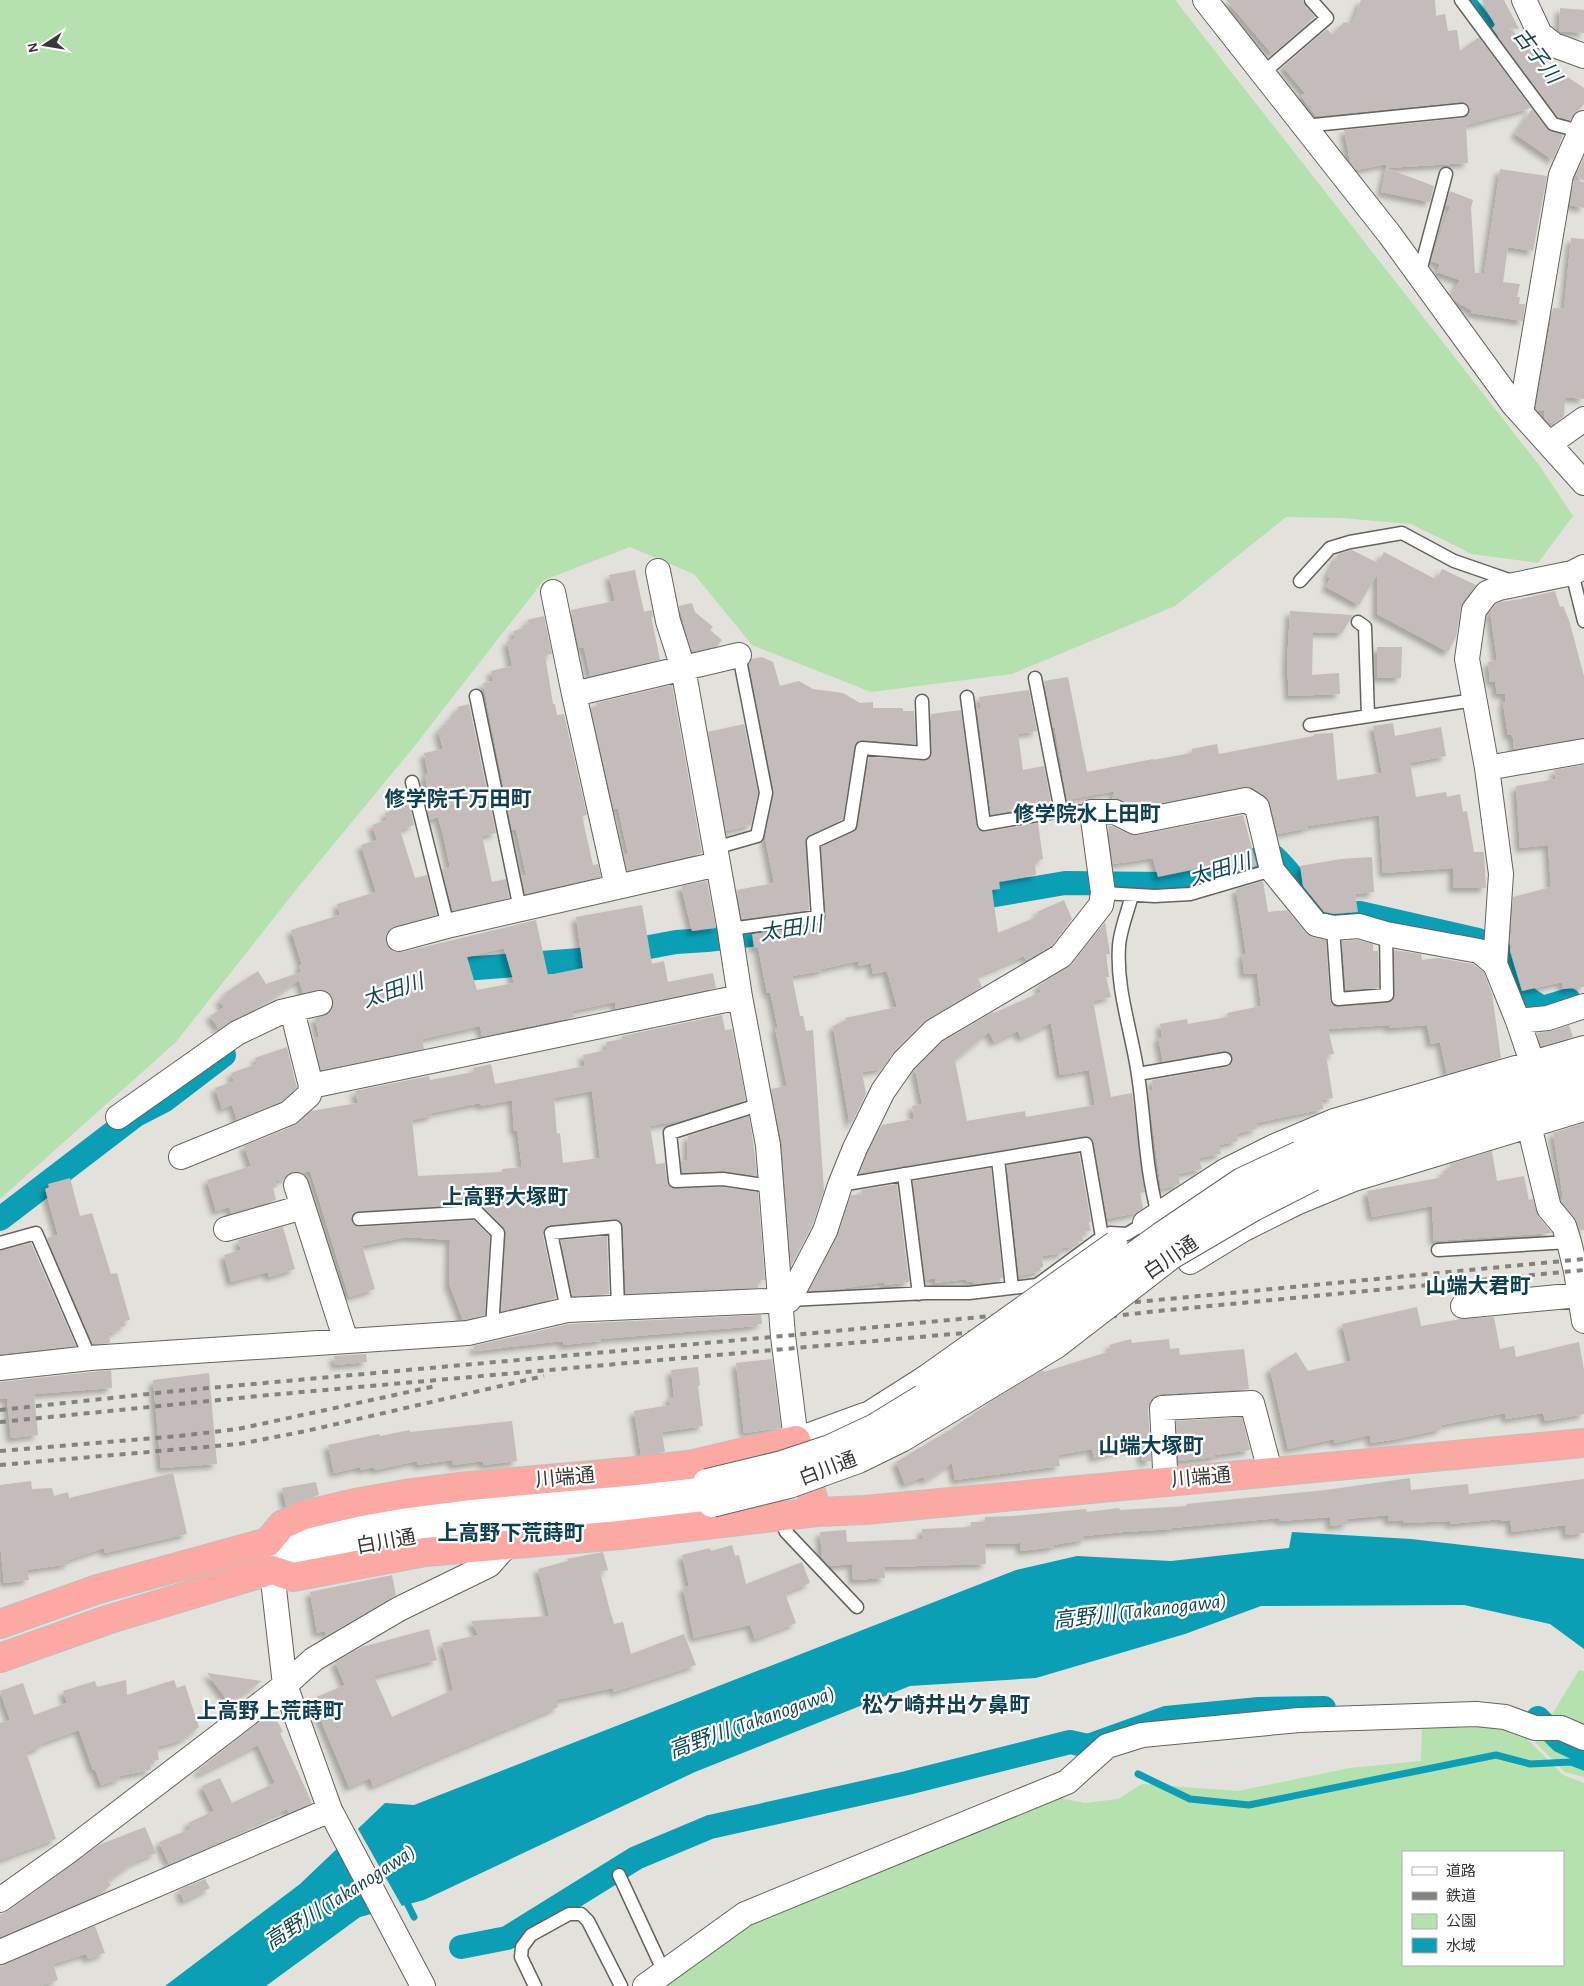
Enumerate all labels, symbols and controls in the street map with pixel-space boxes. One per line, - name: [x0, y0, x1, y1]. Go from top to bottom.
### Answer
- north arrow: [20, 20, 70, 70]
- water label: 古子川: [1510, 24, 1566, 89]
- text: N: [25, 41, 41, 54]
- district label: 修学院千万田町: [385, 788, 532, 810]
- district label: 修学院水上田町: [1014, 803, 1161, 825]
- water label: 太田川: [1187, 849, 1255, 889]
- water label: 太田川: [758, 912, 826, 944]
- water label: 太田川: [359, 969, 428, 1011]
- district label: 上高野大塚町: [442, 1186, 568, 1208]
- street label: 白川通: [1140, 1232, 1201, 1283]
- district label: 山端大君町: [1426, 1275, 1531, 1297]
- district label: 山端大塚町: [1099, 1435, 1204, 1457]
- street label: 白川通: [796, 1448, 860, 1489]
- street label: 川端通: [534, 1464, 596, 1491]
- street label: 川端通: [1170, 1464, 1232, 1491]
- district label: 上高野下荒蒔町: [438, 1522, 585, 1544]
- street label: 白川通: [355, 1526, 417, 1557]
- water label: 高野川 (Takanogawa): [1052, 1589, 1228, 1632]
- water label: 高野川 (Takanogawa): [666, 1681, 838, 1762]
- district label: 松ケ崎井出ケ鼻町: [862, 1693, 1030, 1716]
- district label: 上高野上荒蒔町: [197, 1700, 344, 1722]
- water label: 高野川 (Takanogawa): [260, 1840, 419, 1953]
- legend: [1402, 1851, 1564, 1966]
- text: 道路: [1446, 1863, 1476, 1879]
- text: 鉄道: [1446, 1888, 1476, 1904]
- text: 公園: [1446, 1913, 1476, 1929]
- text: 水域: [1446, 1938, 1476, 1954]

